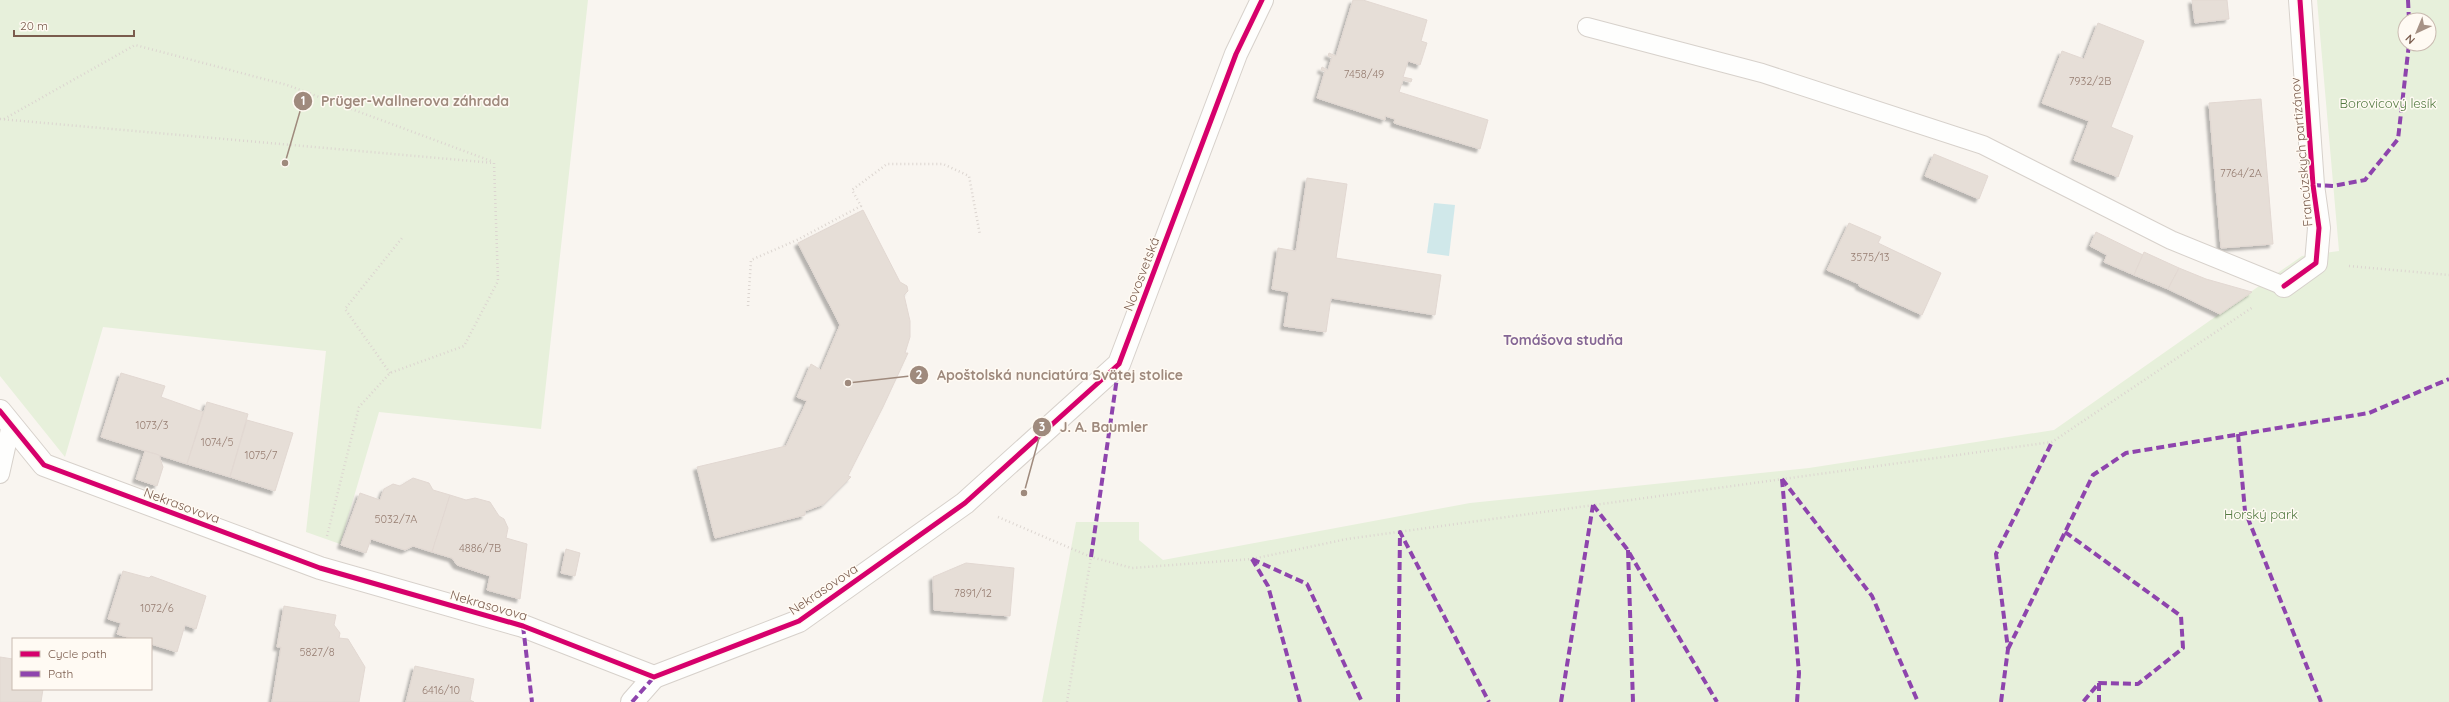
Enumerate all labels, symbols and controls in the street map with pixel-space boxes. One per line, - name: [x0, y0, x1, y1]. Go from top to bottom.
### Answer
- scale bar: [14, 12, 134, 38]
- north arrow: [2397, 12, 2437, 52]
- text: 20 m: [20, 18, 48, 33]
- text: N: [2402, 31, 2418, 47]
- house number: 7458/49: [1344, 67, 1384, 81]
- house number: 7932/2B: [2069, 74, 2111, 88]
- street label: Francúzskych partizánov: [2286, 76, 2316, 227]
- callout: Prüger-Wallnerova záhrada: [293, 88, 517, 114]
- text: Prüger-Wallnerova záhrada: [321, 92, 509, 110]
- text: 1: [301, 93, 305, 108]
- park label: Borovicový lesík: [2340, 95, 2436, 111]
- house number: 7764/2A: [2220, 166, 2262, 180]
- street label: Novosvetská: [1120, 235, 1162, 313]
- house number: 3575/13: [1851, 250, 1890, 264]
- district label: Tomášova studňa: [1503, 331, 1623, 349]
- callout: Apoštolská nunciatúra Svätej stolice: [909, 362, 1191, 388]
- text: Apoštolská nunciatúra Svätej stolice: [937, 366, 1183, 384]
- text: 2: [916, 367, 923, 382]
- callout: J. A. Baumler: [1032, 414, 1156, 440]
- house number: 1073/3: [136, 418, 169, 432]
- text: J. A. Baumler: [1060, 418, 1148, 436]
- text: 3: [1039, 419, 1045, 434]
- house number: 1074/5: [201, 435, 233, 449]
- house number: 1075/7: [244, 448, 278, 462]
- street label: Nekrasovova: [142, 484, 222, 526]
- park label: Horský park: [2224, 506, 2298, 522]
- house number: 5032/7A: [375, 512, 417, 526]
- house number: 4886/7B: [459, 541, 501, 555]
- street label: Nekrasovova: [785, 560, 861, 618]
- street label: Nekrasovova: [448, 586, 530, 624]
- house number: 7891/12: [954, 586, 992, 600]
- house number: 1072/6: [140, 601, 174, 615]
- legend: [12, 638, 152, 690]
- house number: 5827/8: [299, 645, 335, 659]
- text: Cycle path: [48, 646, 107, 661]
- text: Path: [48, 666, 73, 681]
- house number: 6416/10: [422, 683, 460, 697]

